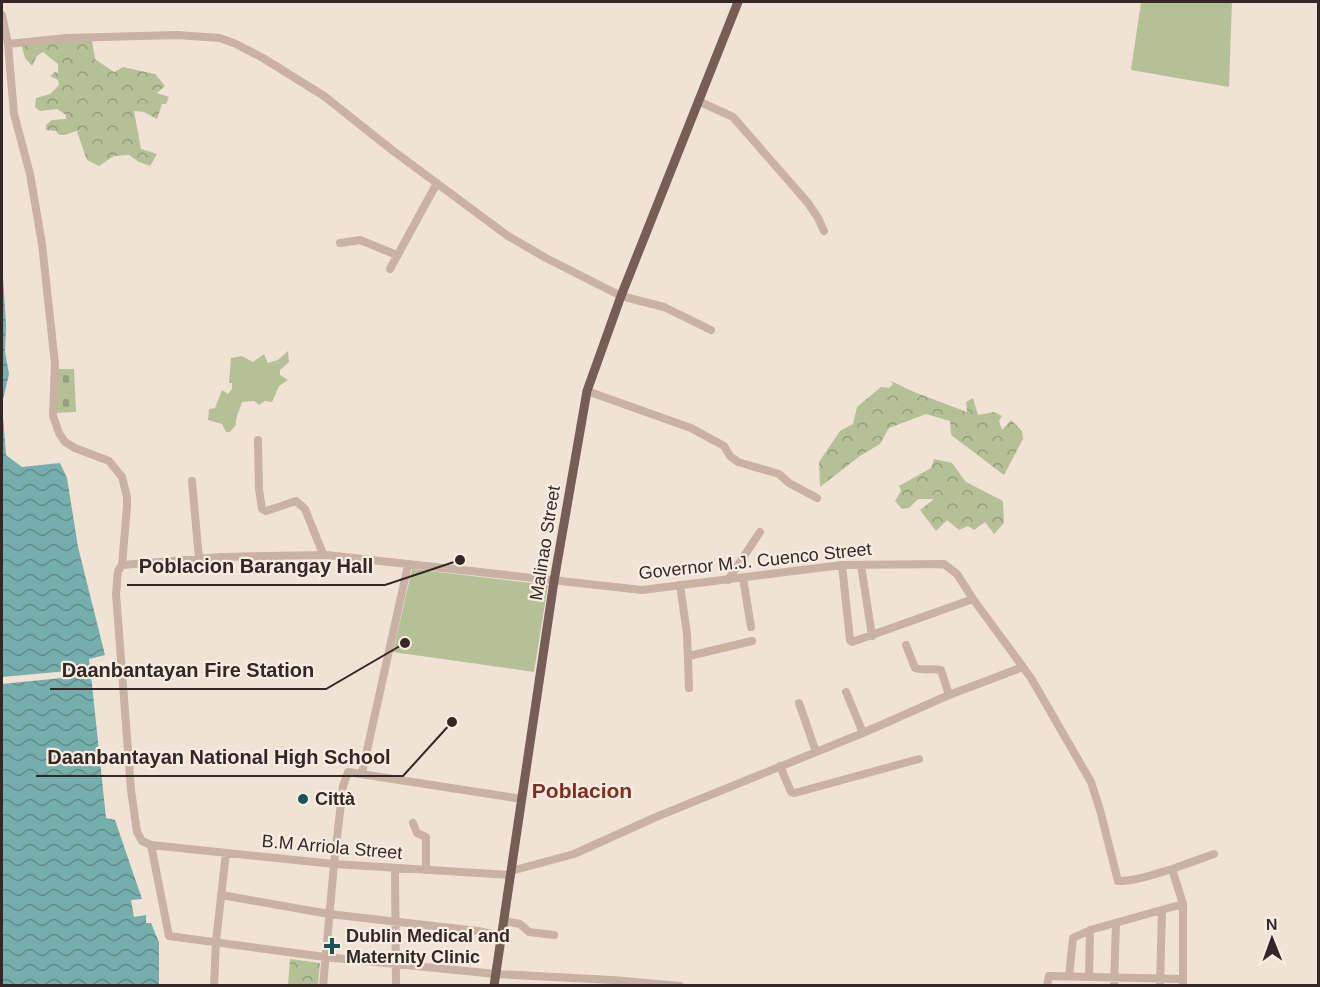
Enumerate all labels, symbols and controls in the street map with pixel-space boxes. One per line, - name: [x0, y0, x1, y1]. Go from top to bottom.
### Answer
- street label: Malinao Street: [526, 484, 564, 602]
- street label: Governor M.J. Cuenco Street: [638, 539, 872, 583]
- callout: Poblacion Barangay Hall: [127, 547, 385, 585]
- text: Poblacion Barangay Hall: [139, 555, 373, 577]
- callout: Daanbantayan Fire Station: [50, 651, 326, 689]
- text: Daanbantayan Fire Station: [62, 659, 314, 681]
- callout: Daanbantayan National High School: [36, 738, 403, 776]
- text: Daanbantayan National High School: [47, 746, 391, 768]
- district label: Poblacion: [532, 779, 632, 802]
- place label: Città: [315, 789, 356, 809]
- marker: Città: [296, 792, 310, 806]
- street label: B.M Arriola Street: [261, 831, 403, 863]
- north arrow: [1242, 909, 1302, 969]
- text: N: [1266, 916, 1278, 933]
- place label: Dublin Medical and Maternity Clinic: [346, 926, 510, 967]
- marker: Dublin Medical and Maternity Clinic: [323, 937, 341, 955]

